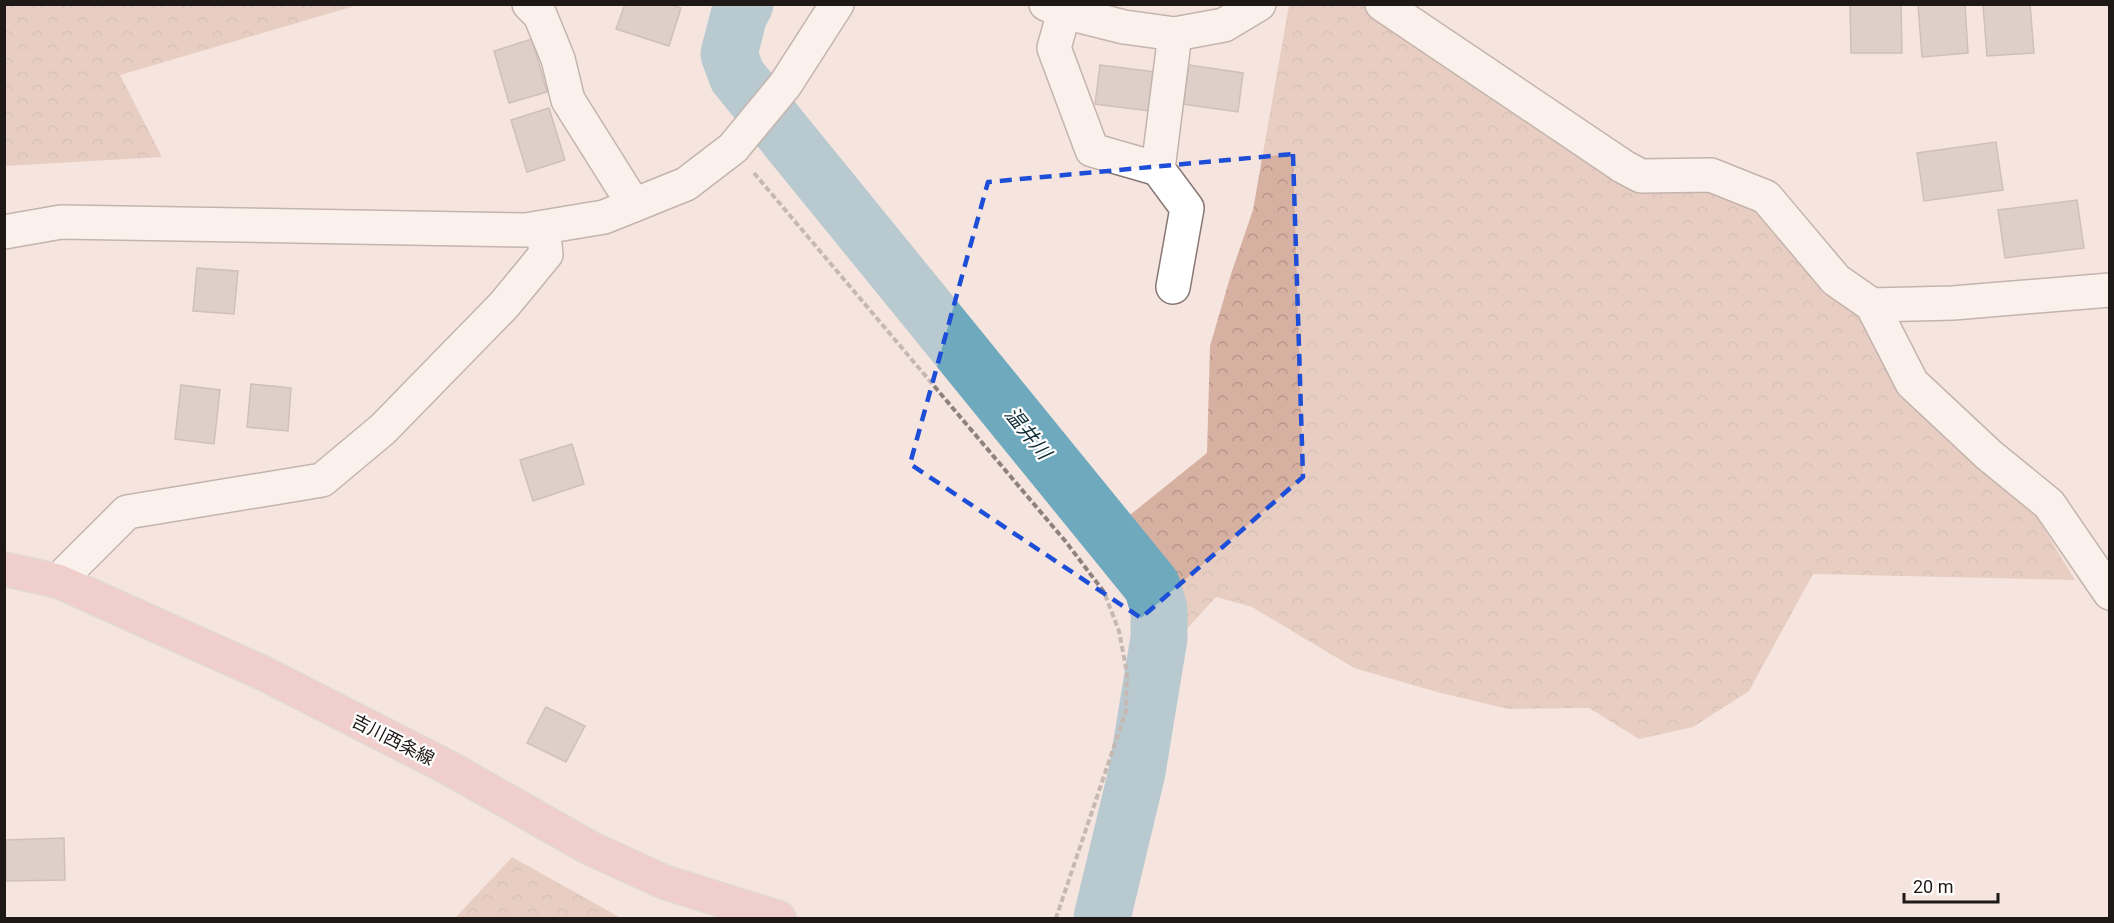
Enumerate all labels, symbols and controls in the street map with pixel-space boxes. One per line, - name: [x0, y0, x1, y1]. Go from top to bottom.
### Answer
- water label: 温井川: [1000, 402, 1057, 465]
- street label: 吉川西条線: [348, 710, 438, 769]
- scale bar: [1904, 866, 1998, 904]
- text: 20 m: [1913, 876, 1953, 897]

